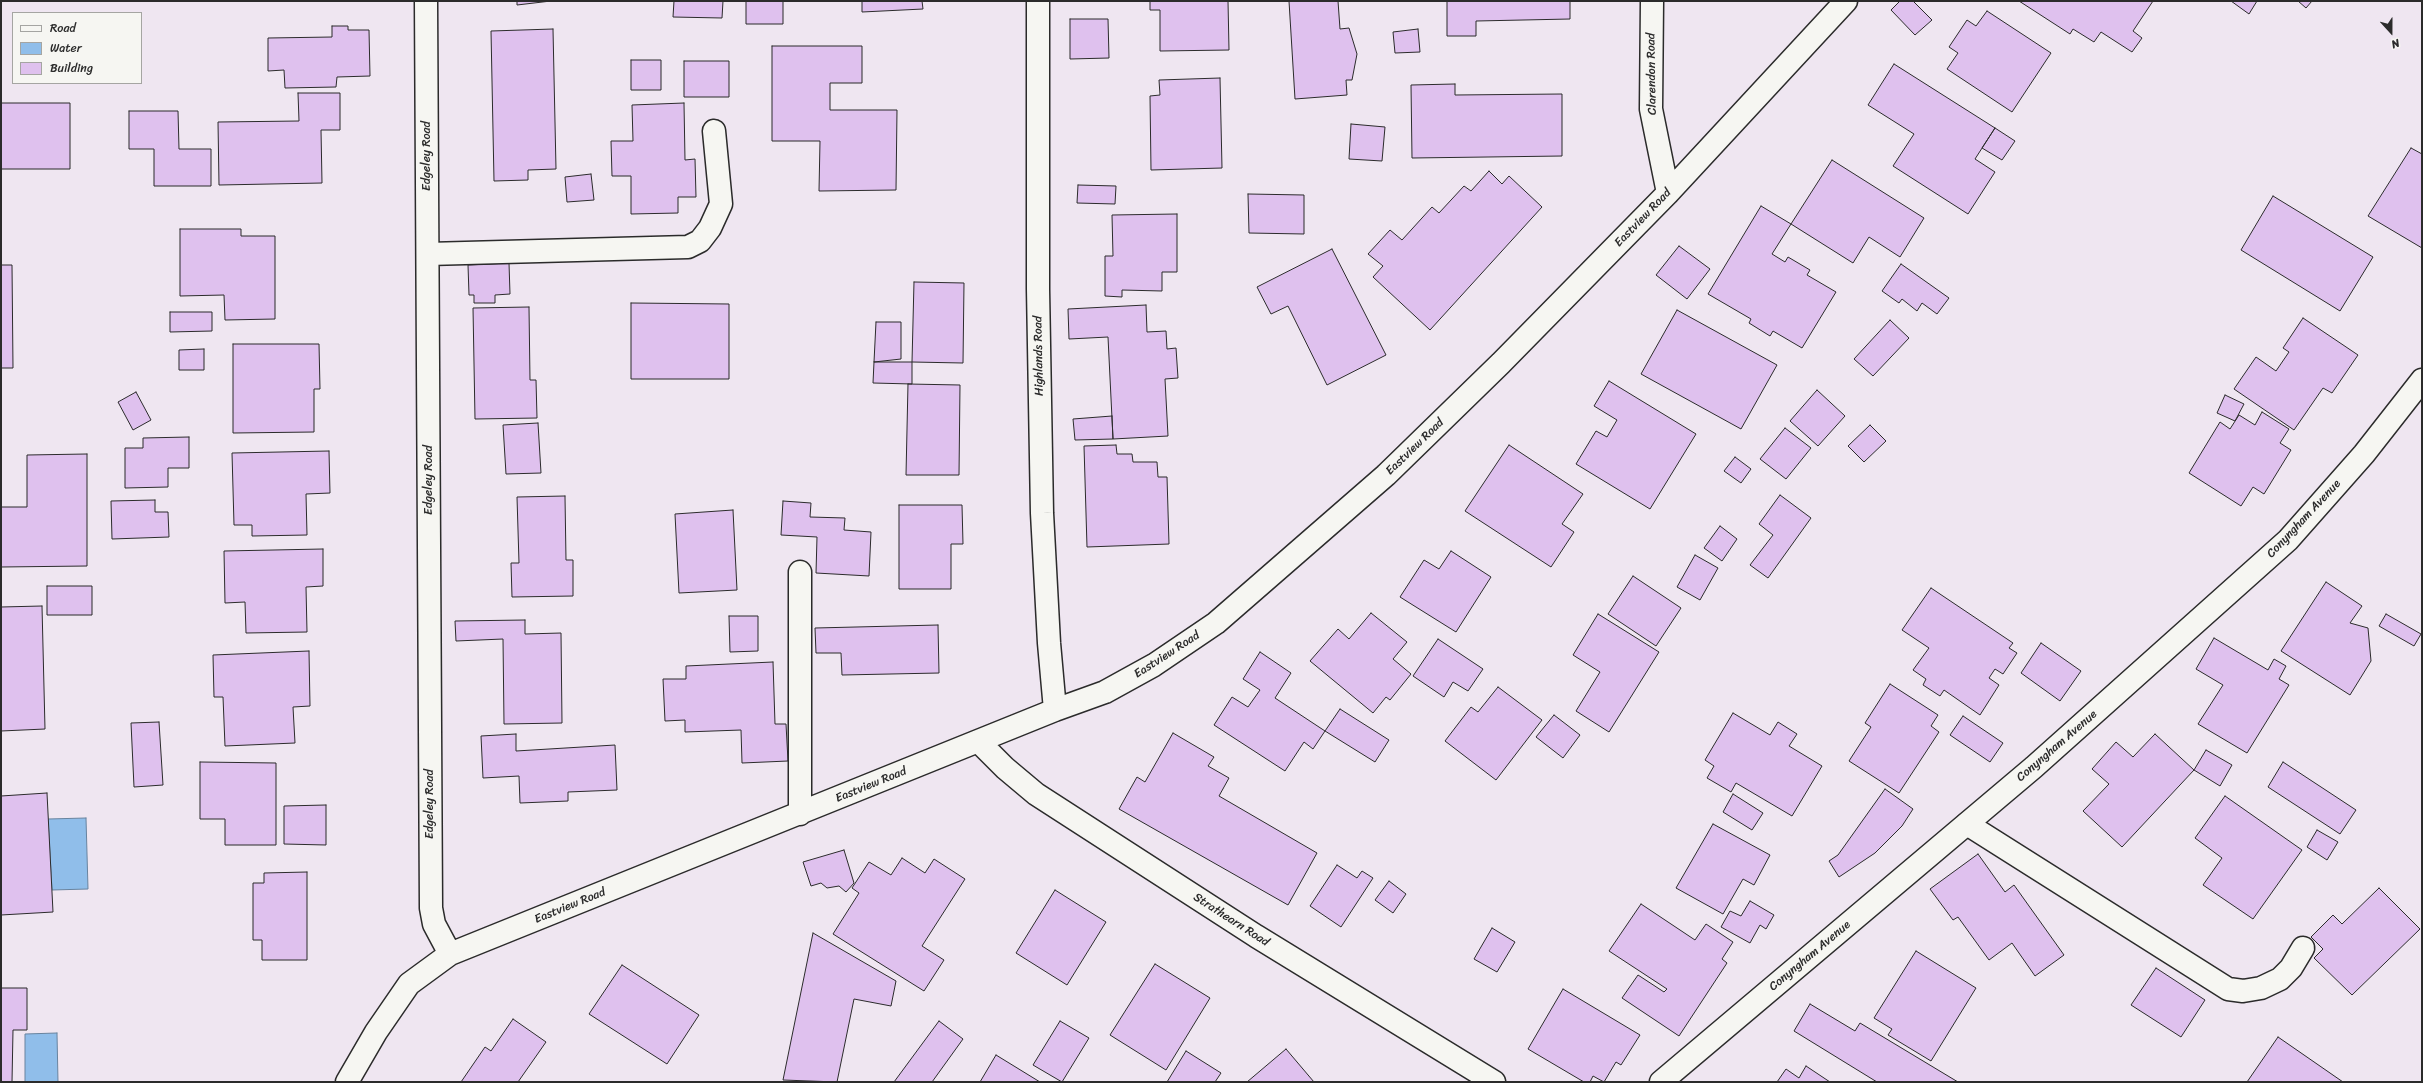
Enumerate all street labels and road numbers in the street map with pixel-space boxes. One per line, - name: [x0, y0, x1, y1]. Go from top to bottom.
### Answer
- street label: Clarendon Road: [1644, 33, 1660, 115]
- street label: Edgeley Road: [420, 121, 434, 191]
- street label: Eastview Road: [1612, 186, 1674, 250]
- street label: Highlands Road: [1031, 316, 1047, 396]
- street label: Eastview Road: [1383, 416, 1447, 478]
- street label: Edgeley Road: [422, 445, 436, 515]
- street label: Conyngham Avenue: [2264, 477, 2344, 561]
- street label: Eastview Road: [1132, 628, 1202, 682]
- street label: Conyngham Avenue: [2014, 707, 2100, 785]
- street label: Eastview Road: [833, 764, 909, 806]
- street label: Edgeley Road: [423, 769, 437, 839]
- street label: Eastview Road: [532, 885, 608, 927]
- street label: Strathearn Road: [1190, 890, 1272, 950]
- street label: Conyngham Avenue: [1766, 918, 1854, 994]

